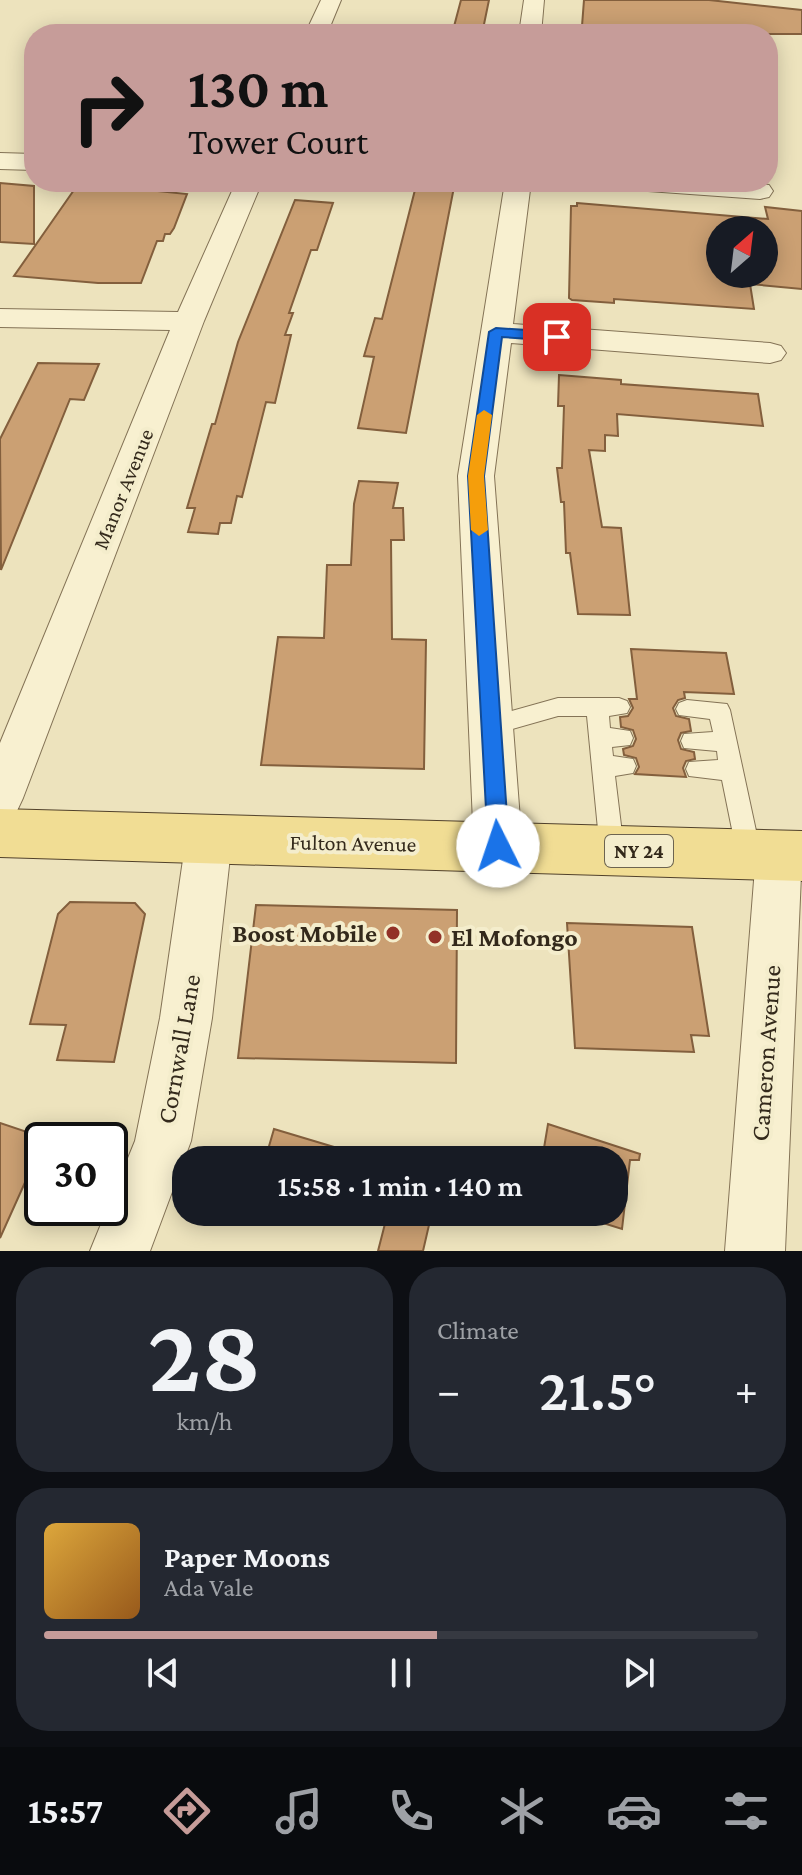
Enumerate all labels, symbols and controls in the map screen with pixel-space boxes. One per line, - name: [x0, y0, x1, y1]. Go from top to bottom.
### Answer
- icon: right: [56, 56, 160, 160]
- text: 130 m: [188, 57, 329, 119]
- text: Tower Court: [188, 122, 368, 162]
- north arrow: [706, 216, 778, 288]
- map controls: [706, 216, 778, 288]
- pin: [523, 303, 591, 371]
- icon: arrive: [535, 315, 579, 359]
- street label: Manor Avenue: [87, 425, 159, 553]
- position arrow: [456, 804, 540, 888]
- street label: Fulton Avenue: [289, 829, 417, 857]
- road number: NY 24: [605, 835, 673, 867]
- place label: Boost Mobile: [232, 919, 377, 948]
- place label: El Mofongo: [451, 923, 578, 952]
- marker: Boost Mobile: [384, 924, 402, 942]
- marker: El Mofongo: [426, 928, 444, 946]
- street label: Cameron Avenue: [745, 964, 787, 1142]
- street label: Cornwall Lane: [152, 972, 206, 1126]
- speed limit sign: 30: [24, 1122, 128, 1226]
- text: 15:58 · 1 min · 140 m: [277, 1169, 523, 1202]
- text: 28: [148, 1297, 261, 1412]
- text: Climate: [437, 1316, 519, 1345]
- text: 21.5°: [539, 1356, 656, 1423]
- text: −: [437, 1366, 460, 1414]
- text: +: [735, 1366, 758, 1414]
- text: km/h: [176, 1407, 233, 1436]
- text: Paper Moons: [164, 1540, 330, 1573]
- text: Ada Vale: [164, 1573, 253, 1602]
- icon: previous: [141, 1651, 185, 1695]
- icon: pause: [379, 1651, 423, 1695]
- icon: next: [617, 1651, 661, 1695]
- icon: directions: [159, 1783, 215, 1839]
- icon: music: [271, 1783, 327, 1839]
- icon: phone: [383, 1783, 439, 1839]
- icon: climate: [494, 1783, 550, 1839]
- icon: car: [606, 1783, 662, 1839]
- icon: filters: [718, 1783, 774, 1839]
- text: 15:57: [28, 1791, 103, 1831]

